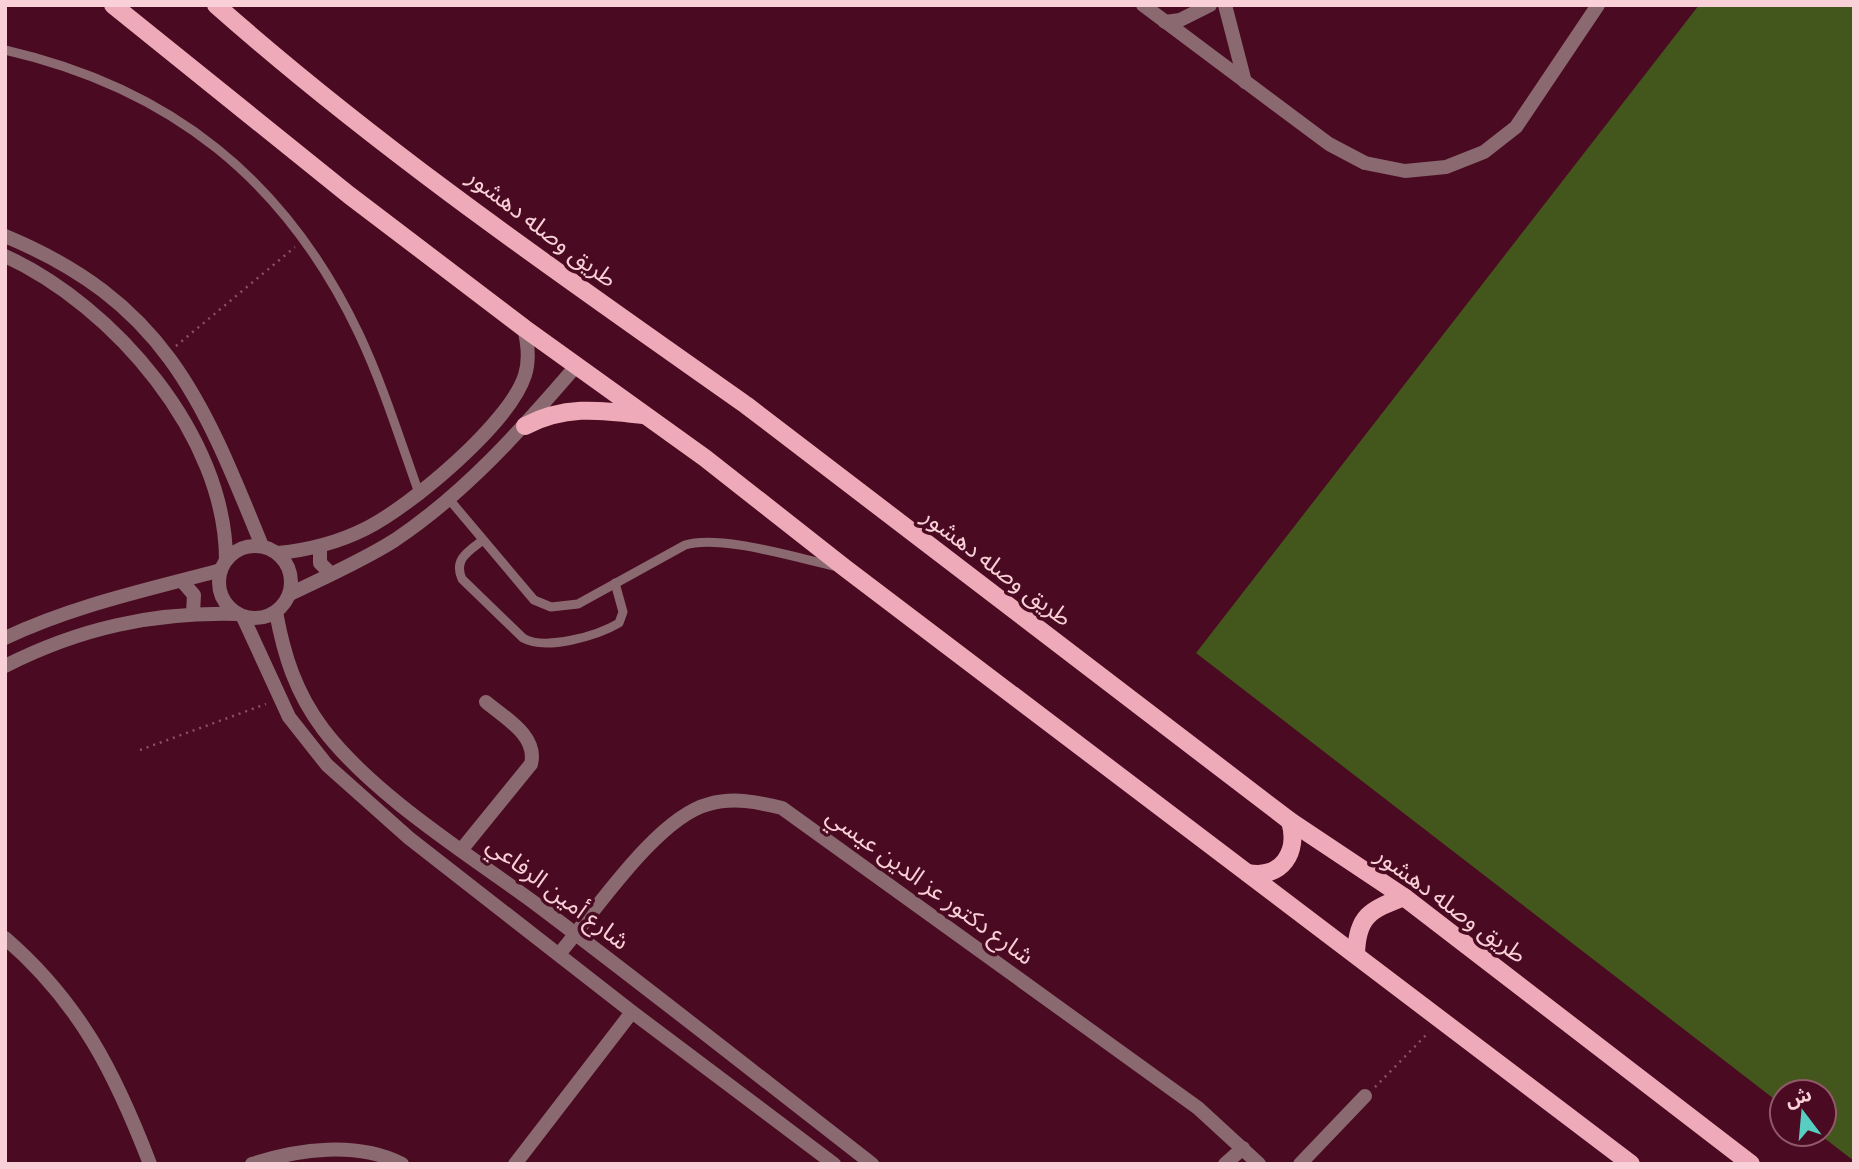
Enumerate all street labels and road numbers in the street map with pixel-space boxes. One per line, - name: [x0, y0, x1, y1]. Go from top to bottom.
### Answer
- street label: طريق وصله دهشور: [460, 162, 622, 294]
- street label: طريق وصله دهشور: [915, 501, 1077, 633]
- street label: شارع دكتور عز الدين عيسي: [818, 801, 1039, 974]
- street label: شارع أمين الرفاعي: [479, 829, 636, 959]
- street label: طريق وصله دهشور: [1369, 840, 1532, 970]

